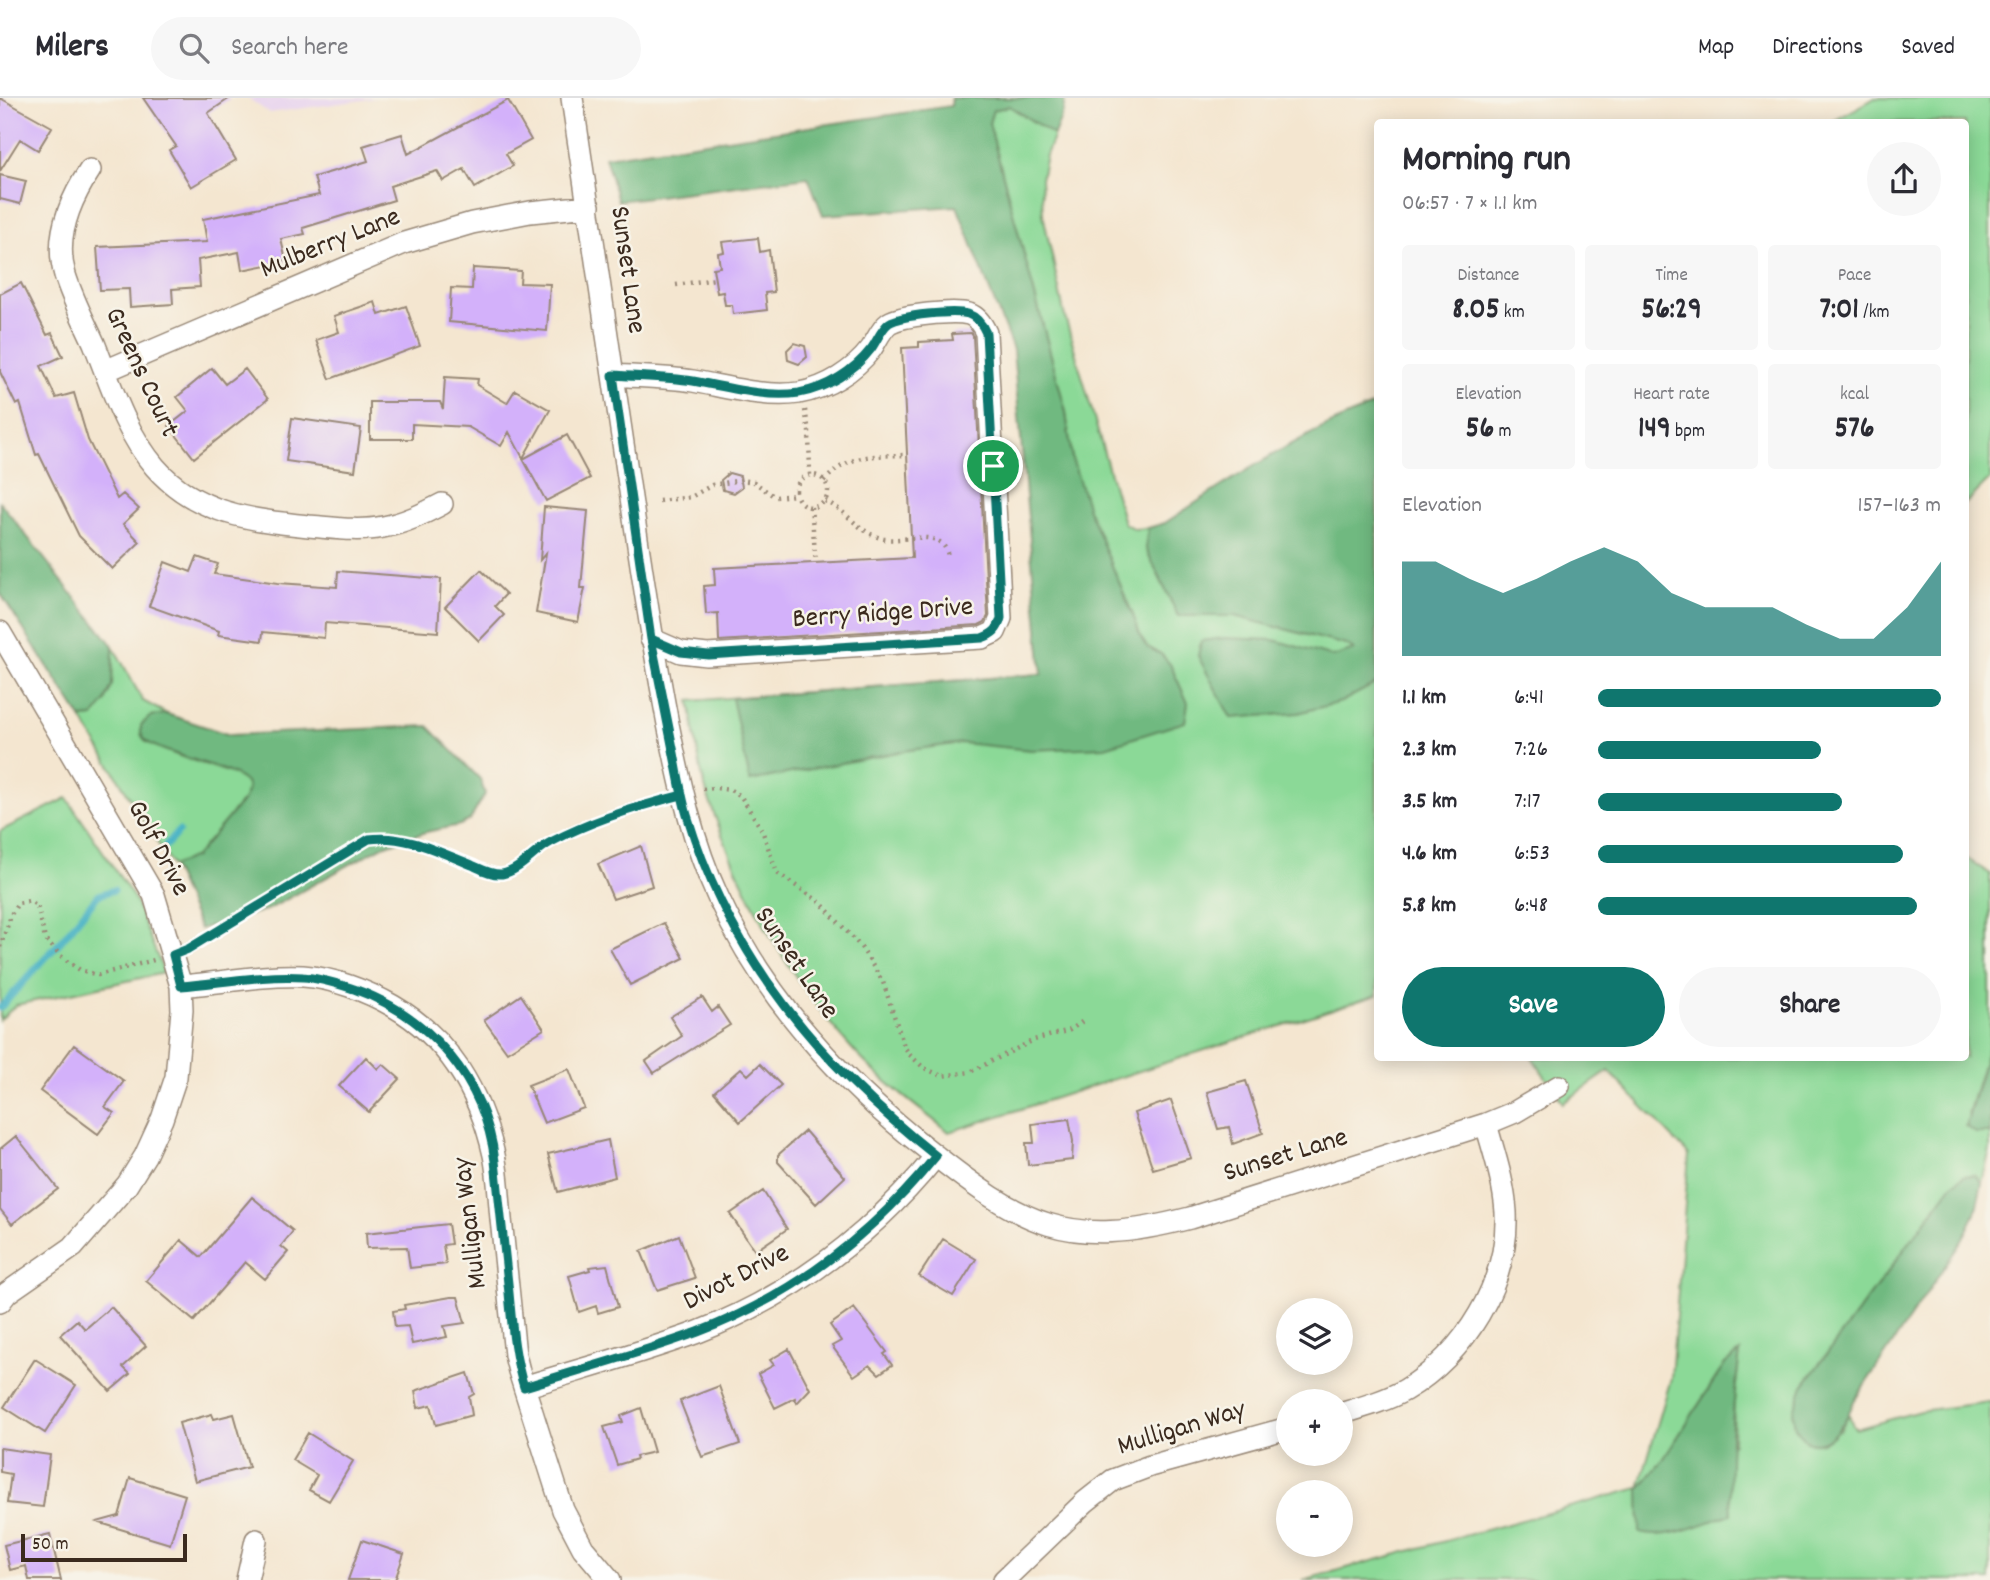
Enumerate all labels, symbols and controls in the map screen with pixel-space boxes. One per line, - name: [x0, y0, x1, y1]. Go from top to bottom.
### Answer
- search box: [151, 17, 641, 80]
- text: Milers: [35, 25, 109, 72]
- icon: search: [175, 29, 213, 67]
- text: Search here: [231, 30, 348, 67]
- text: Map: [1698, 31, 1734, 65]
- text: Directions: [1772, 31, 1863, 65]
- text: Saved: [1901, 31, 1955, 65]
- text: Morning run: [1402, 134, 1571, 189]
- button: share: [1867, 142, 1941, 216]
- text: 06:57 · 7 × 1.1 km: [1402, 188, 1538, 221]
- street label: Mulberry Lane: [255, 199, 407, 291]
- street label: Sunset Lane: [597, 204, 655, 336]
- text: Distance: [1458, 263, 1519, 290]
- text: Time: [1655, 263, 1688, 290]
- text: Pace: [1838, 263, 1871, 290]
- text: 8.05: [1452, 290, 1500, 333]
- text: 56:29: [1641, 290, 1702, 333]
- text: 7:01: [1820, 290, 1859, 333]
- text: km: [1500, 300, 1525, 327]
- text: /km: [1859, 300, 1890, 327]
- street label: Greens Court: [92, 301, 188, 445]
- text: Elevation: [1455, 382, 1522, 409]
- text: Heart rate: [1633, 382, 1710, 409]
- text: kcal: [1840, 382, 1869, 409]
- text: 56: [1466, 409, 1494, 452]
- text: 149: [1638, 409, 1671, 452]
- text: 576: [1834, 409, 1875, 452]
- text: m: [1494, 419, 1512, 446]
- text: bpm: [1671, 419, 1705, 446]
- pin: [963, 436, 1023, 496]
- icon: arrive: [974, 447, 1012, 485]
- text: Elevation: [1402, 490, 1482, 523]
- text: 157–163 m: [1858, 490, 1941, 523]
- street label: Berry Ridge Drive: [791, 589, 975, 641]
- text: 1.1 km: [1402, 682, 1446, 715]
- text: 6:41: [1514, 682, 1544, 715]
- text: 2.3 km: [1402, 734, 1457, 767]
- text: 7:26: [1514, 734, 1548, 767]
- text: 3.5 km: [1402, 786, 1457, 819]
- text: 7:17: [1514, 786, 1540, 819]
- street label: Golf Drive: [115, 794, 199, 904]
- text: 4.6 km: [1402, 838, 1457, 871]
- text: 6:53: [1514, 838, 1550, 871]
- text: 5.8 km: [1402, 890, 1456, 923]
- text: 6:48: [1514, 890, 1548, 923]
- street label: Sunset Lane: [743, 900, 847, 1028]
- button: Save: [1402, 967, 1665, 1047]
- button: Share: [1679, 967, 1941, 1047]
- street label: Sunset Lane: [1219, 1119, 1353, 1195]
- street label: Mulligan Way: [444, 1154, 500, 1291]
- street label: Divot Drive: [677, 1235, 797, 1323]
- map controls: [1276, 1298, 1353, 1557]
- button: layers: [1276, 1298, 1353, 1375]
- button: +: [1276, 1389, 1353, 1466]
- street label: Mulligan Way: [1113, 1391, 1252, 1468]
- button: −: [1276, 1480, 1353, 1557]
- scale bar: [21, 1531, 187, 1563]
- text: 50 m: [32, 1532, 69, 1559]

